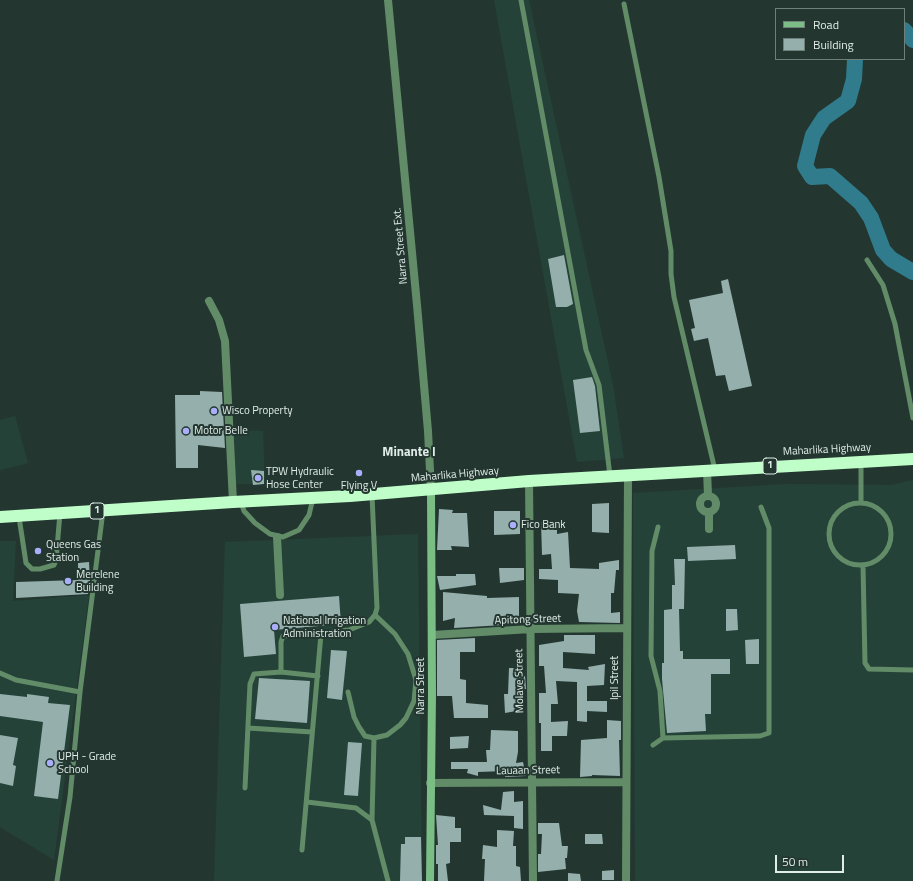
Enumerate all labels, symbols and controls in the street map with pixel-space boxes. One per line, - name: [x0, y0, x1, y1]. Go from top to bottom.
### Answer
- legend: [775, 8, 905, 60]
- text: Road: [813, 15, 839, 34]
- text: Building: [813, 35, 854, 54]
- street label: Narra Street Ext.: [391, 207, 411, 285]
- place label: Wisco Property: [222, 404, 293, 418]
- marker: Wisco Property: [209, 406, 219, 416]
- place label: Motor Belle: [194, 424, 248, 438]
- marker: Motor Belle: [181, 426, 191, 436]
- street label: Maharlika Highway: [782, 441, 872, 459]
- district label: Minante I: [382, 445, 436, 461]
- road number: 1: [763, 458, 777, 474]
- place label: TPW Hydraulic Hose Center: [266, 465, 334, 491]
- street label: Maharlika Highway: [410, 465, 500, 485]
- marker: Flying V: [354, 468, 364, 478]
- marker: TPW Hydraulic Hose Center: [253, 473, 263, 483]
- place label: Flying V: [341, 479, 377, 493]
- road number: 1: [90, 503, 104, 519]
- place label: Fico Bank: [521, 518, 566, 532]
- marker: Fico Bank: [508, 520, 518, 530]
- place label: Queens Gas Station: [46, 538, 101, 564]
- marker: Queens Gas Station: [33, 546, 43, 556]
- place label: Merelene Building: [76, 568, 120, 594]
- marker: Merelene Building: [63, 576, 73, 586]
- street label: Apitong Street: [494, 612, 562, 628]
- place label: National Irrigation Administration: [283, 614, 366, 640]
- marker: National Irrigation Administration: [270, 622, 280, 632]
- street label: Molave Street: [513, 649, 527, 713]
- street label: Ipil Street: [608, 656, 622, 700]
- street label: Narra Street: [414, 658, 428, 714]
- place label: UPH - Grade School: [58, 750, 116, 776]
- marker: UPH - Grade School: [45, 758, 55, 768]
- street label: Lauaan Street: [496, 764, 560, 778]
- scale bar: [777, 847, 846, 873]
- text: 50 m: [782, 852, 808, 871]

